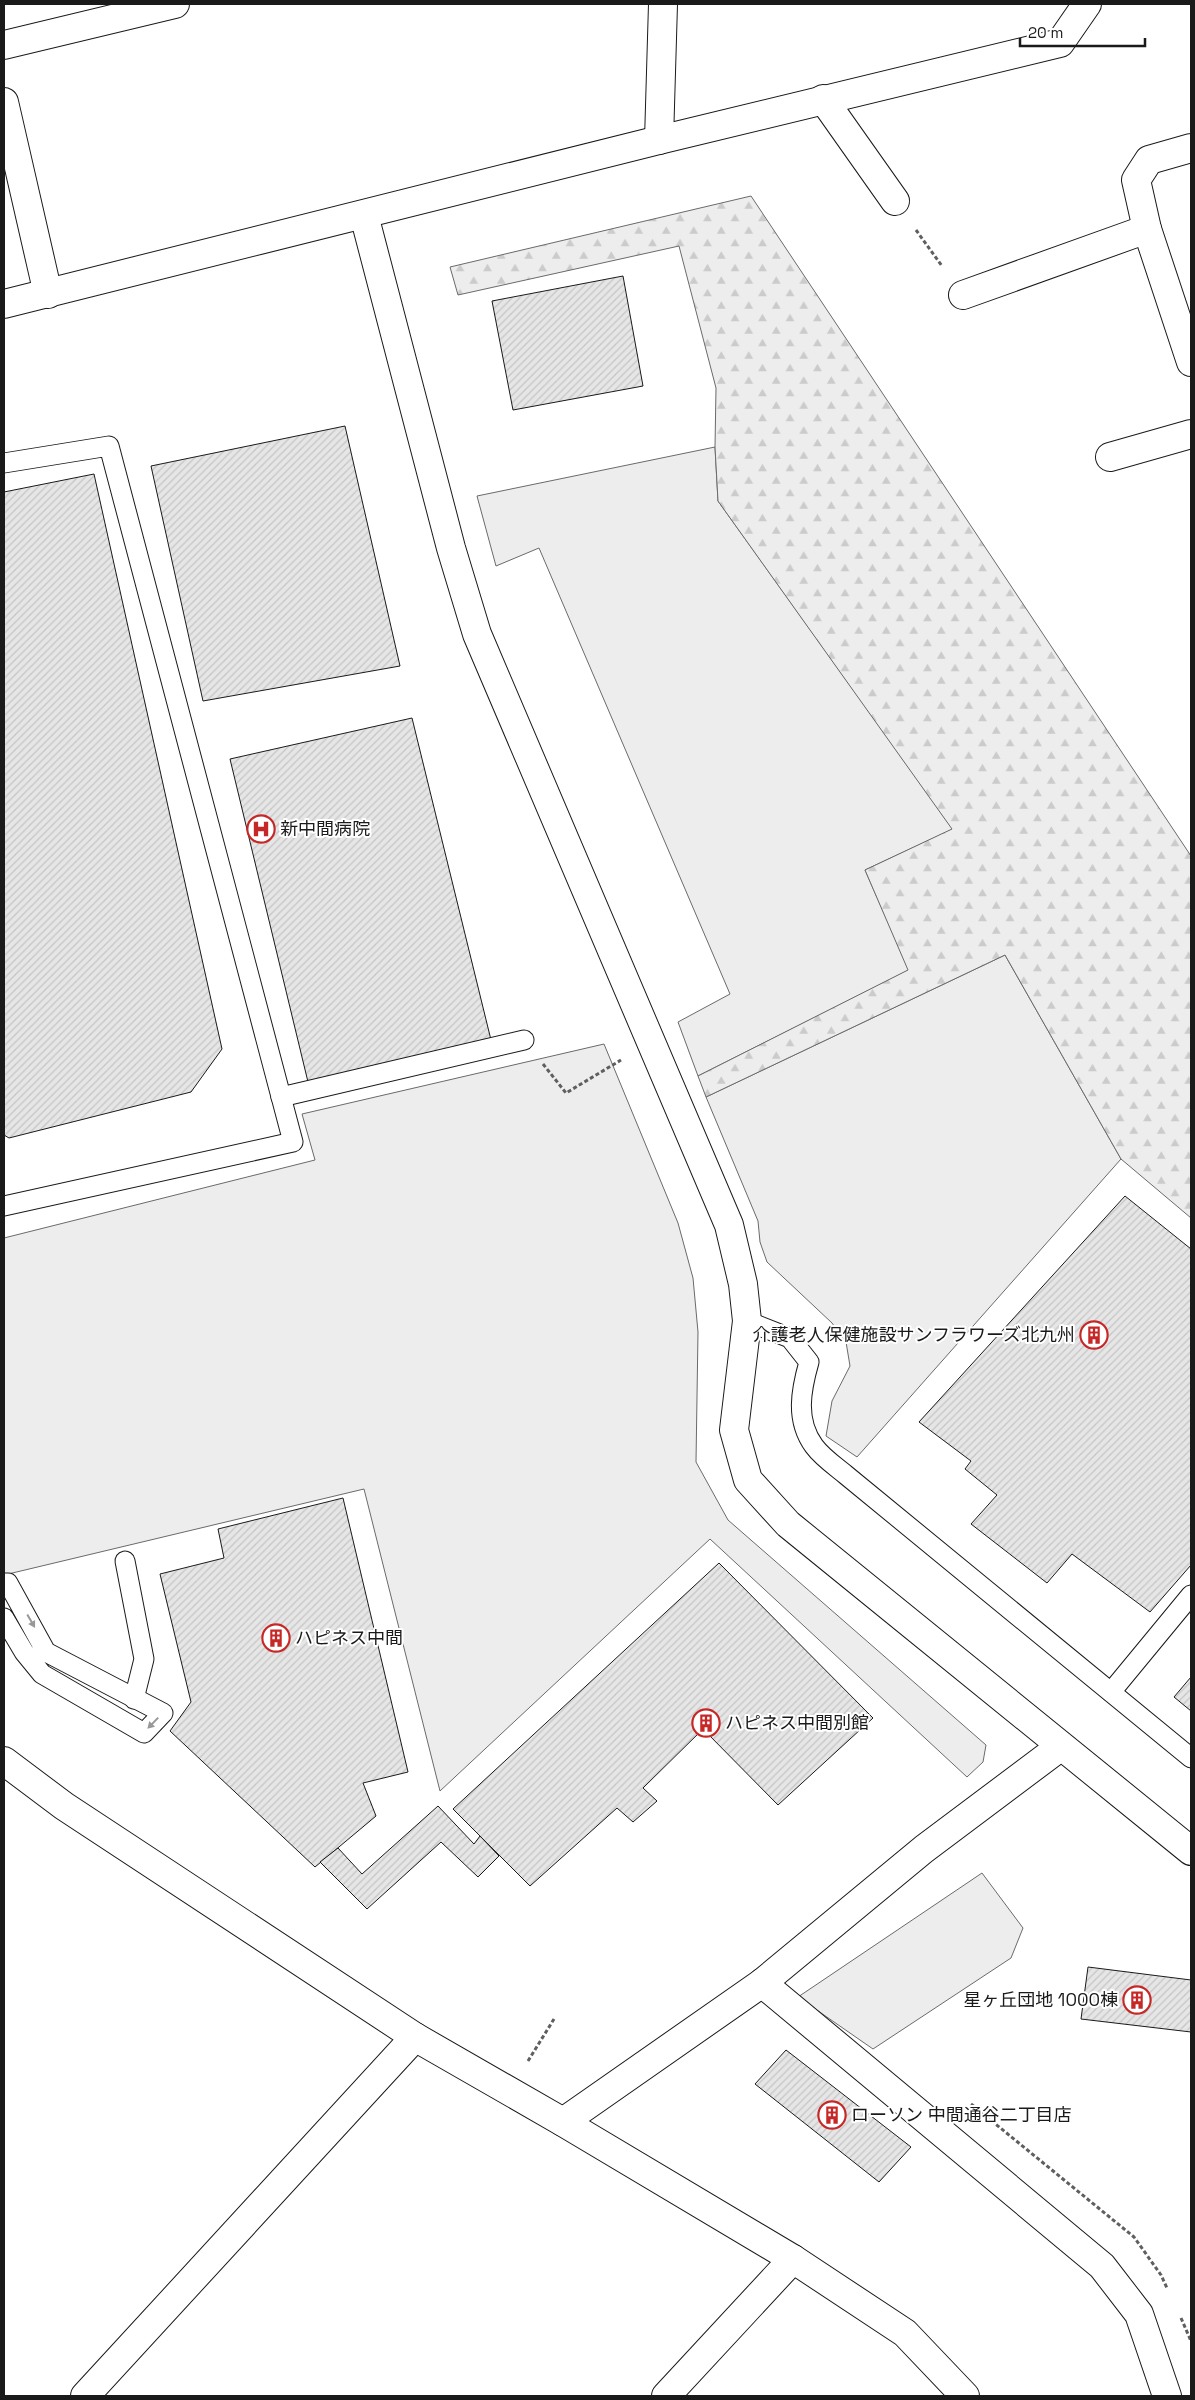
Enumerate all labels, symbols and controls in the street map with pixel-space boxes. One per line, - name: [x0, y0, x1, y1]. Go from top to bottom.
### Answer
- scale bar: [1020, 15, 1145, 47]
- text: 20 m: [1028, 23, 1063, 42]
- hospital icon: 新中間病院: [246, 814, 276, 844]
- place label: 新中間病院: [280, 817, 370, 840]
- building icon: 介護老人保健施設サンフラワーズ北九州: [1079, 1320, 1109, 1350]
- place label: 介護老人保健施設サンフラワーズ北九州: [752, 1323, 1075, 1346]
- one-way arrow: [26, 1615, 35, 1628]
- building icon: ハピネス中間: [261, 1623, 291, 1653]
- place label: ハピネス中間: [295, 1626, 403, 1649]
- building icon: ハピネス中間別館: [691, 1708, 721, 1738]
- place label: ハピネス中間別館: [725, 1711, 869, 1734]
- one-way arrow: [147, 1717, 159, 1729]
- building icon: 星ヶ丘団地 1000棟: [1122, 1985, 1152, 2015]
- place label: 星ヶ丘団地 1000棟: [963, 1988, 1118, 2011]
- building icon: ローソン 中間通谷二丁目店: [817, 2100, 847, 2130]
- place label: ローソン 中間通谷二丁目店: [851, 2103, 1072, 2126]

